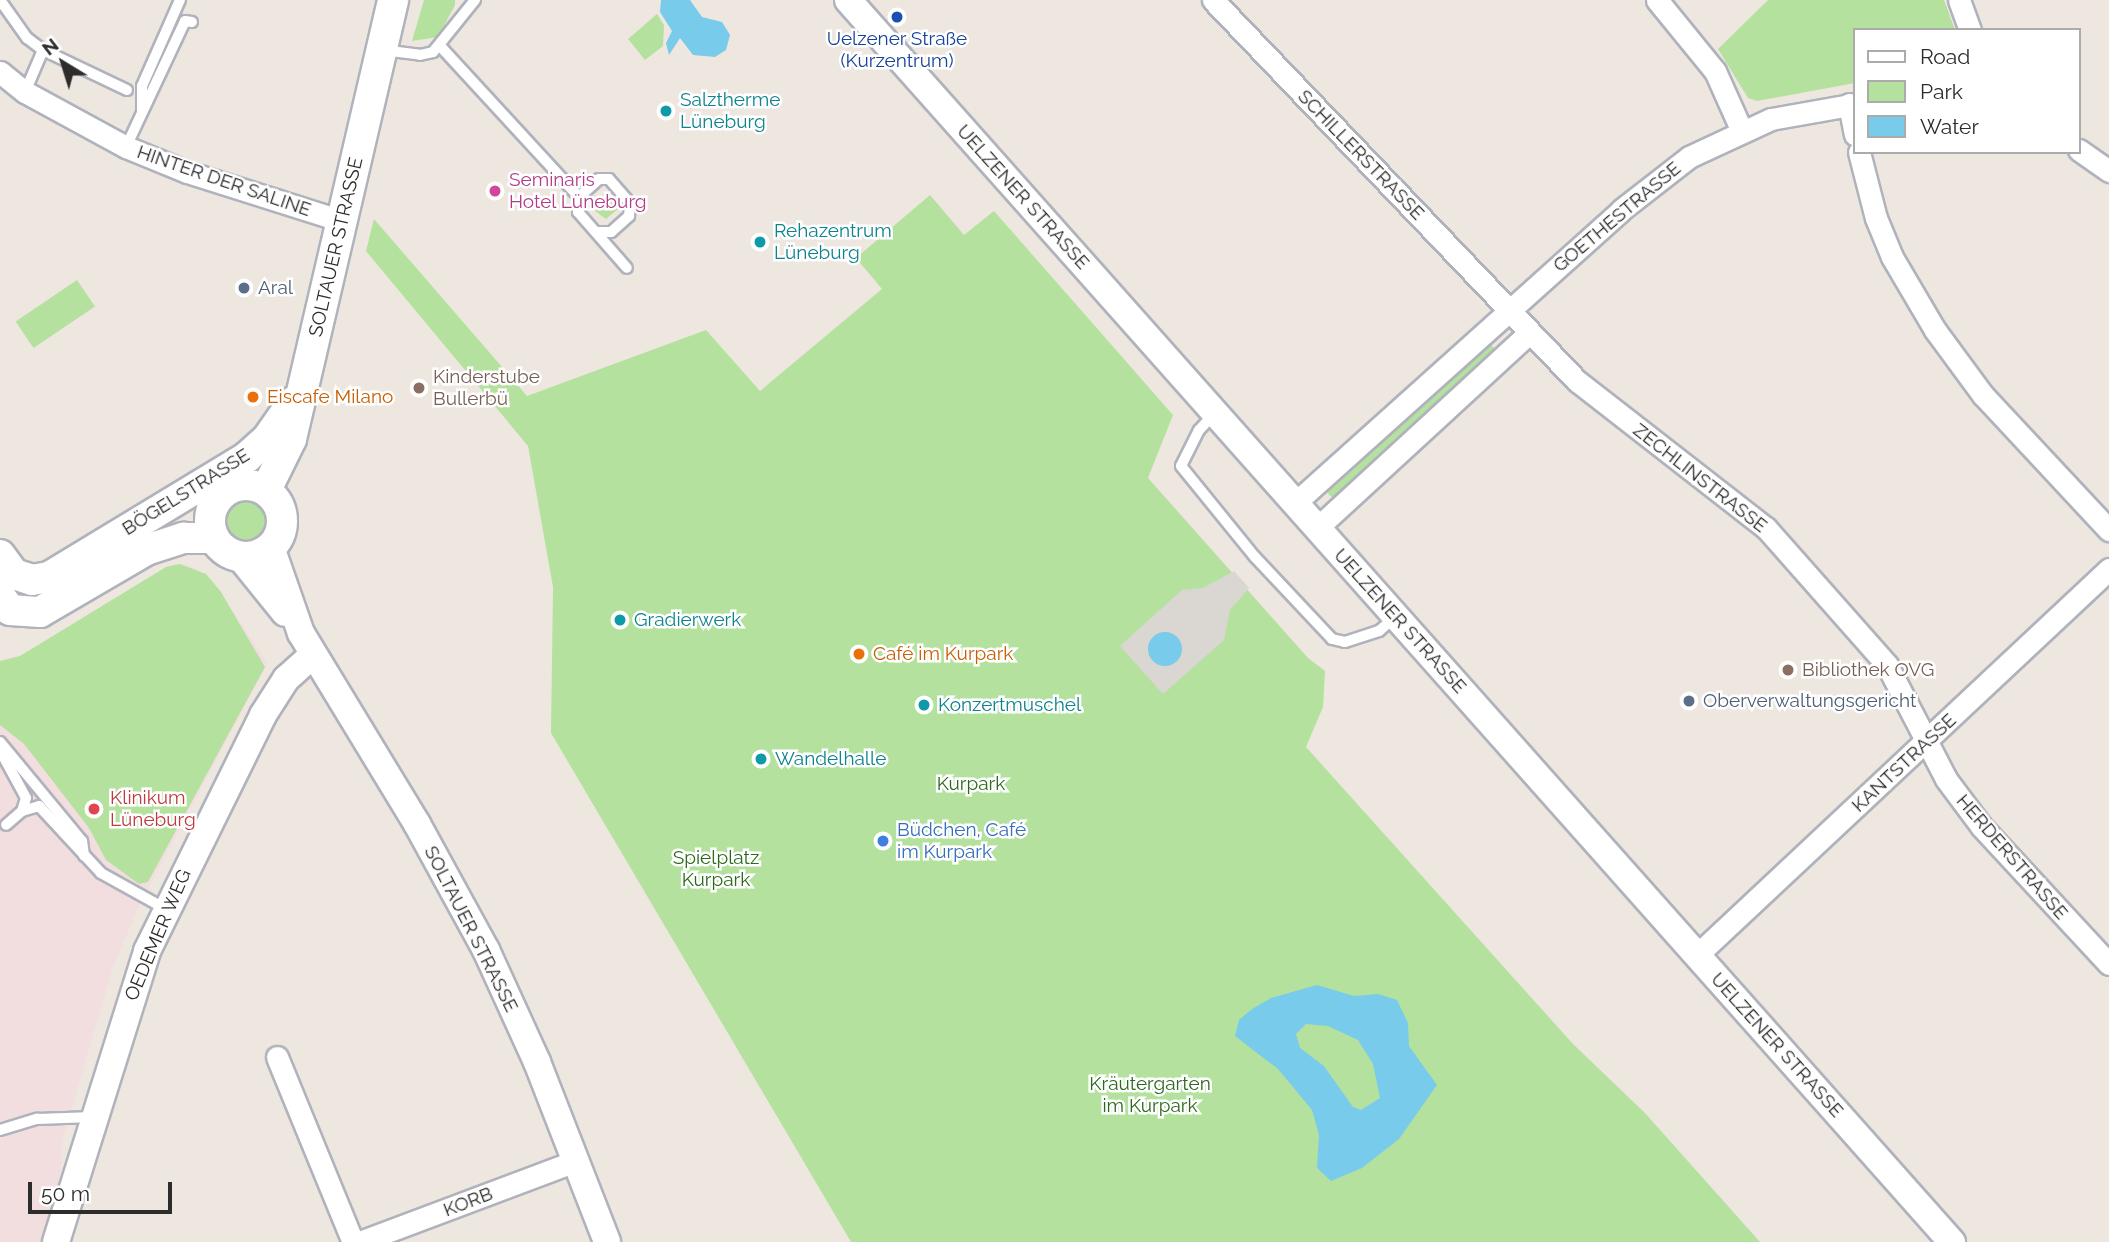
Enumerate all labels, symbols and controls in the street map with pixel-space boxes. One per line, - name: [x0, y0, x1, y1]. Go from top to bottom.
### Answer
- marker: Uelzener Straße (Kurzentrum): [889, 9, 905, 25]
- north arrow: [28, 28, 98, 98]
- place label: Uelzener Straße (Kurzentrum): [827, 28, 967, 72]
- legend: [1854, 28, 2081, 154]
- text: N: [38, 33, 63, 60]
- text: Road: [1920, 44, 1970, 69]
- text: Park: [1920, 79, 1963, 104]
- street label: SCHILLERSTRASSE: [1293, 85, 1429, 225]
- place label: Salztherme Lüneburg: [680, 89, 780, 133]
- marker: Salztherme Lüneburg: [658, 103, 674, 119]
- text: Water: [1920, 114, 1979, 139]
- street label: UELZENER STRASSE: [952, 120, 1094, 274]
- street label: HINTER DER SALINE: [134, 141, 314, 221]
- street label: SOLTAUER STRASSE: [304, 155, 368, 339]
- street label: GOETHESTRASSE: [1549, 157, 1685, 277]
- place label: Seminaris Hotel Lüneburg: [509, 169, 647, 213]
- marker: Seminaris Hotel Lüneburg: [487, 183, 503, 199]
- place label: Rehazentrum Lüneburg: [774, 220, 892, 264]
- marker: Rehazentrum Lüneburg: [752, 234, 768, 250]
- place label: Aral: [258, 277, 293, 299]
- marker: Aral: [236, 280, 252, 296]
- place label: Kinderstube Bullerbü: [433, 366, 540, 410]
- marker: Kinderstube Bullerbü: [411, 380, 427, 396]
- place label: Eiscafe Milano: [267, 386, 393, 408]
- marker: Eiscafe Milano: [245, 389, 261, 405]
- street label: ZECHLINSTRASSE: [1629, 419, 1771, 537]
- street label: BÖGELSTRASSE: [118, 444, 254, 540]
- street label: UELZENER STRASSE: [1329, 544, 1471, 698]
- place label: Gradierwerk: [634, 609, 741, 631]
- marker: Gradierwerk: [612, 612, 628, 628]
- place label: Café im Kurpark: [873, 643, 1013, 665]
- marker: Café im Kurpark: [851, 646, 867, 662]
- place label: Bibliothek OVG: [1802, 659, 1934, 681]
- marker: Bibliothek OVG: [1780, 662, 1796, 678]
- place label: Oberverwaltungsgericht: [1703, 690, 1916, 712]
- marker: Oberverwaltungsgericht: [1681, 693, 1697, 709]
- place label: Konzertmuschel: [938, 694, 1081, 716]
- marker: Konzertmuschel: [916, 697, 932, 713]
- street label: KANTSTRASSE: [1847, 709, 1961, 817]
- place label: Wandelhalle: [775, 748, 886, 770]
- marker: Wandelhalle: [753, 751, 769, 767]
- park label: Kurpark: [937, 773, 1005, 795]
- place label: Klinikum Lüneburg: [110, 787, 196, 831]
- street label: HERDERSTRASSE: [1951, 790, 2073, 924]
- marker: Klinikum Lüneburg: [84, 799, 104, 819]
- place label: Büdchen, Café im Kurpark: [897, 819, 1026, 863]
- marker: Büdchen, Café im Kurpark: [875, 833, 891, 849]
- street label: SOLTAUER STRASSE: [419, 842, 523, 1016]
- park label: Spielplatz Kurpark: [673, 847, 759, 891]
- street label: OEDEMER WEG: [120, 866, 196, 1004]
- street label: UELZENER STRASSE: [1706, 968, 1848, 1122]
- park label: Kräutergarten im Kurpark: [1089, 1073, 1211, 1117]
- scale bar: [32, 1168, 175, 1212]
- text: 50 m: [41, 1181, 90, 1206]
- street label: KORB: [440, 1182, 496, 1222]

